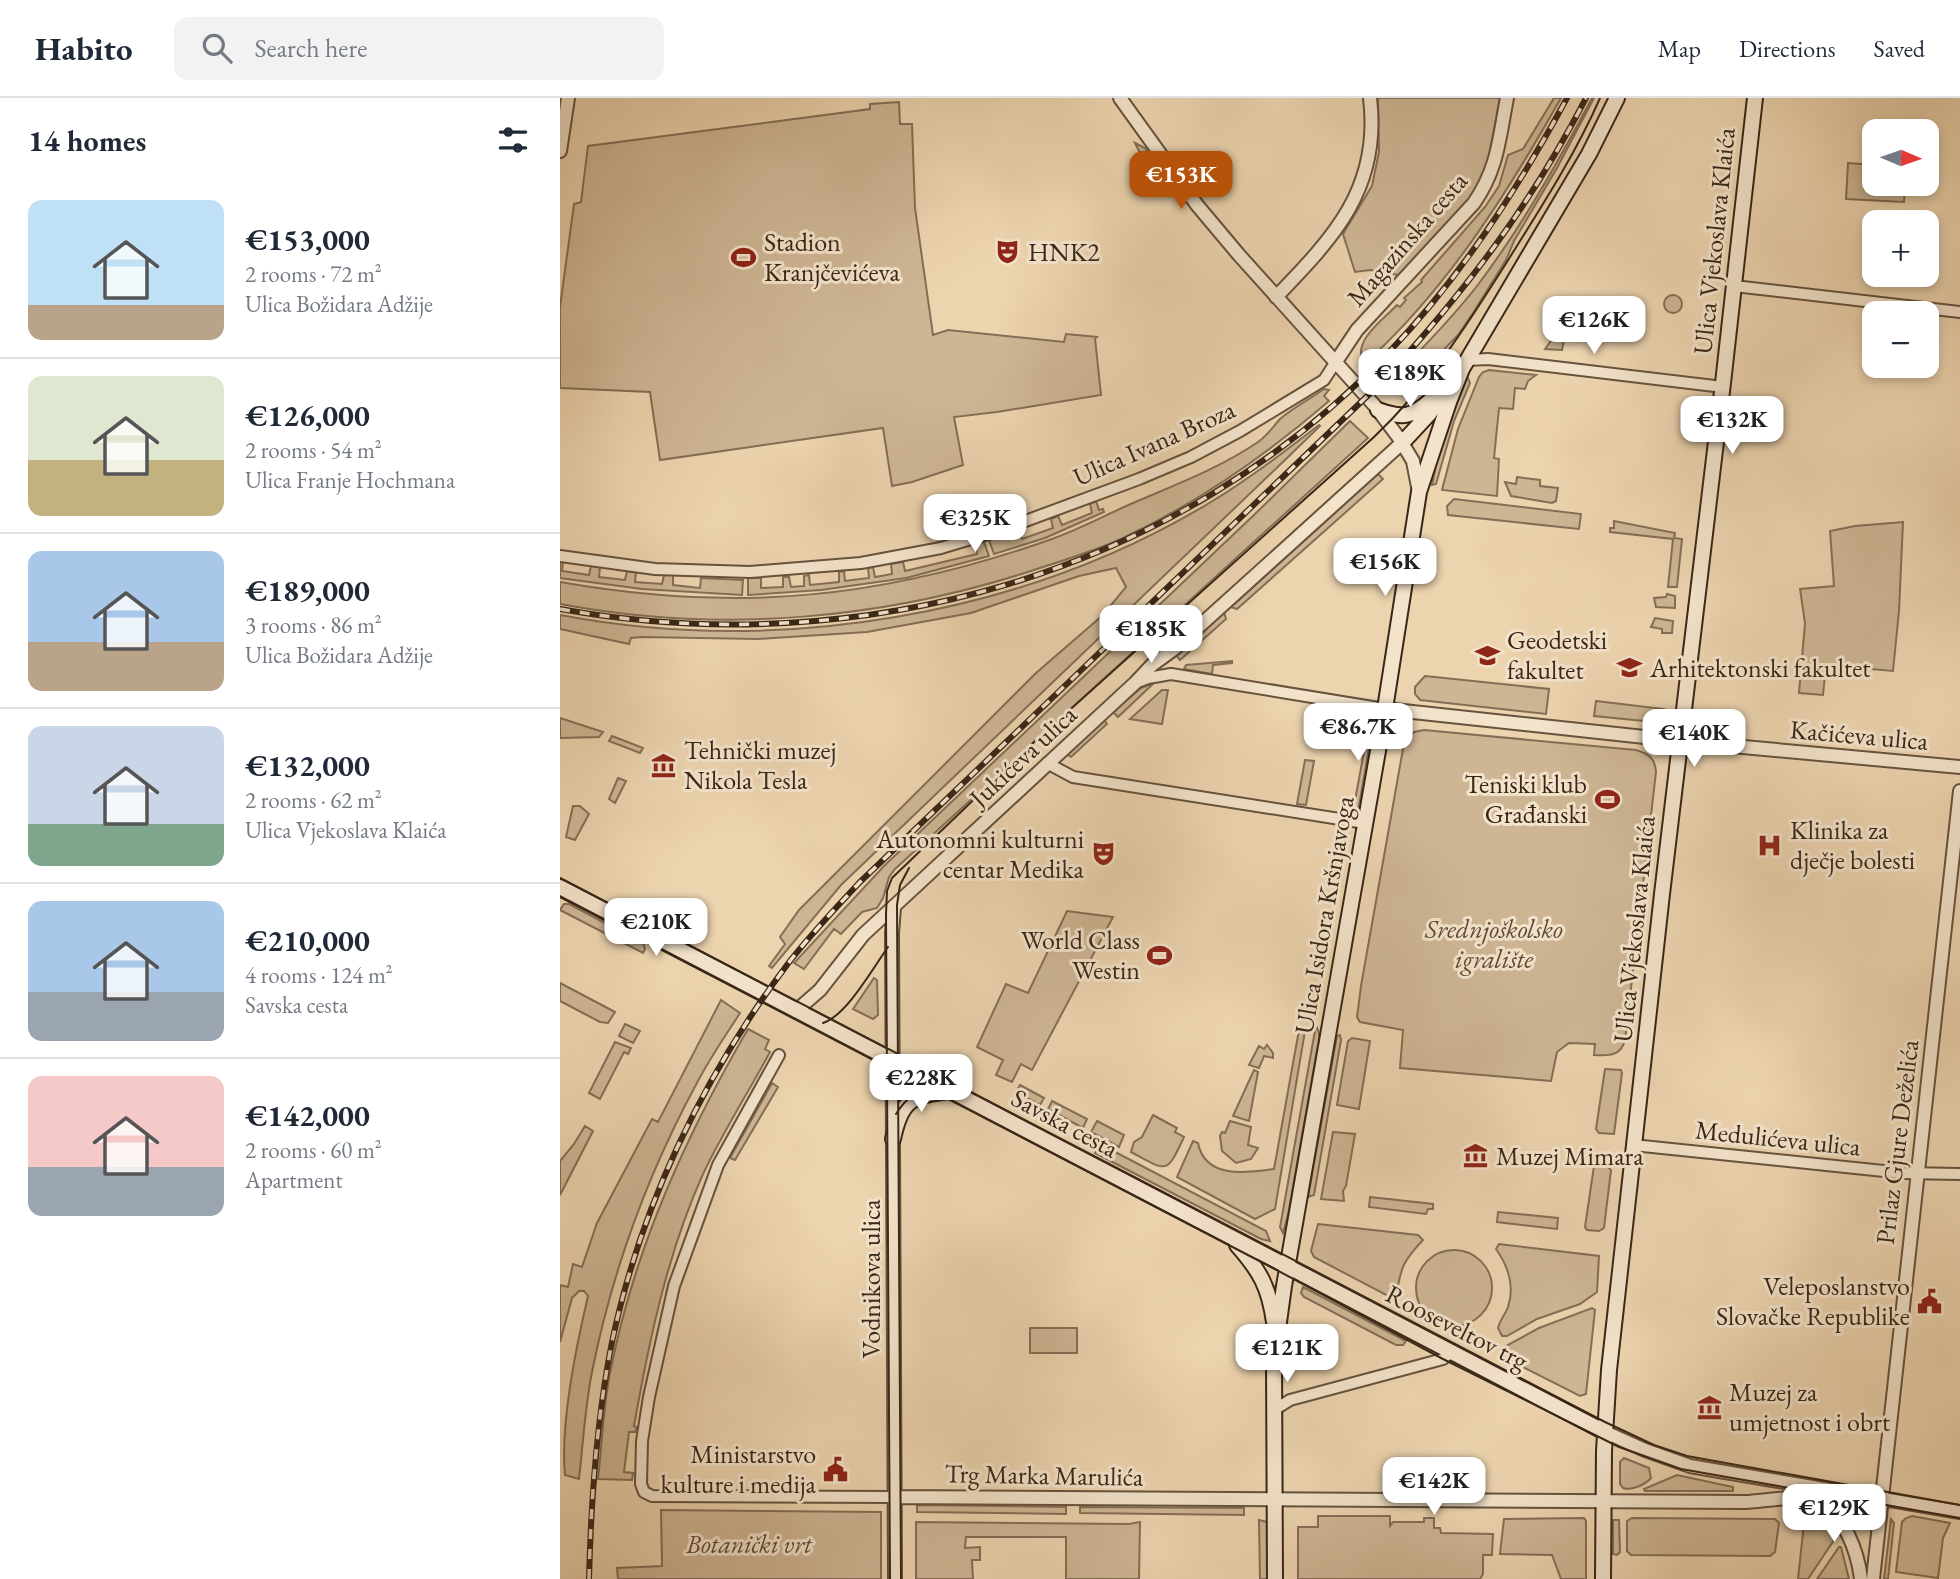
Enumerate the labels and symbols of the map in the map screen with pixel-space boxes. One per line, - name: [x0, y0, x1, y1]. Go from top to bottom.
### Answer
- north arrow: [1862, 119, 1939, 196]
- street label: Ulica Vjekoslava Klaića: [1685, 125, 1743, 356]
- pin: €153K: [1132, 152, 1230, 211]
- street label: Magazinska cesta: [1339, 164, 1475, 313]
- place label: Stadion Kranjčevićeva: [764, 225, 901, 289]
- place label: HNK2: [1028, 235, 1100, 269]
- theatre icon: HNK2: [994, 238, 1022, 266]
- sports icon: Stadion Kranjčevićeva: [730, 243, 758, 271]
- pin: €126K: [1545, 296, 1643, 356]
- pin: €189K: [1361, 350, 1459, 409]
- street label: Ulica Ivana Broza: [1068, 392, 1241, 494]
- pin: €132K: [1683, 396, 1781, 456]
- pin: €325K: [926, 494, 1024, 554]
- pin: €156K: [1336, 538, 1434, 598]
- pin: €185K: [1102, 606, 1200, 665]
- place label: Geodetski fakultet: [1507, 623, 1607, 687]
- school or university icon: Geodetski fakultet: [1473, 641, 1501, 669]
- place label: Arhitektonski fakultet: [1649, 651, 1870, 685]
- school or university icon: Arhitektonski fakultet: [1616, 654, 1644, 682]
- street label: Jukićeva ulica: [961, 697, 1084, 816]
- pin: €86.7K: [1301, 704, 1415, 763]
- pin: €140K: [1645, 710, 1743, 769]
- street label: Kačićeva ulica: [1788, 712, 1930, 758]
- place label: Tehnički muzej Nikola Tesla: [684, 733, 836, 797]
- museum icon: Tehnički muzej Nikola Tesla: [650, 751, 678, 779]
- place label: Teniski klub Građanski: [1464, 767, 1587, 831]
- sports icon: Teniski klub Građanski: [1593, 785, 1621, 813]
- street label: Ulica Isidora Kršnjavoga: [1286, 793, 1362, 1037]
- street label: Ulica Vjekoslava Klaića: [1605, 813, 1663, 1044]
- place label: Klinika za dječje bolesti: [1790, 813, 1915, 877]
- place label: Autonomni kulturni centar Medika: [875, 822, 1085, 886]
- hospital icon: Klinika za dječje bolesti: [1756, 831, 1784, 859]
- theatre icon: Autonomni kulturni centar Medika: [1090, 840, 1118, 868]
- pin: €210K: [607, 898, 705, 958]
- park label: Srednjoškolsko igralište: [1424, 912, 1563, 976]
- place label: World Class Westin: [1021, 923, 1140, 987]
- sports icon: World Class Westin: [1146, 941, 1174, 969]
- street label: Prilaz Gjure Deželića: [1868, 1037, 1926, 1246]
- pin: €228K: [872, 1054, 970, 1114]
- street label: Savska cesta: [1006, 1081, 1125, 1166]
- street label: Medulićeva ulica: [1694, 1112, 1863, 1164]
- place label: Muzej Mimara: [1496, 1139, 1644, 1173]
- museum icon: Muzej Mimara: [1462, 1142, 1490, 1170]
- street label: Vodnikova ulica: [854, 1199, 888, 1359]
- place label: Veleposlanstvo Slovačke Republike: [1716, 1269, 1910, 1333]
- street label: Rooseveltov trg: [1380, 1277, 1535, 1378]
- public building icon: Veleposlanstvo Slovačke Republike: [1916, 1287, 1944, 1315]
- pin: €121K: [1238, 1324, 1336, 1384]
- place label: Muzej za umjetnost i obrt: [1729, 1375, 1890, 1439]
- museum icon: Muzej za umjetnost i obrt: [1695, 1393, 1723, 1421]
- place label: Ministarstvo kulture i medija: [661, 1437, 817, 1501]
- public building icon: Ministarstvo kulture i medija: [822, 1455, 850, 1483]
- street label: Trg Marka Marulića: [944, 1456, 1144, 1494]
- pin: €142K: [1385, 1458, 1483, 1517]
- pin: €129K: [1785, 1484, 1883, 1544]
- park label: Botanički vrt: [685, 1527, 813, 1561]

